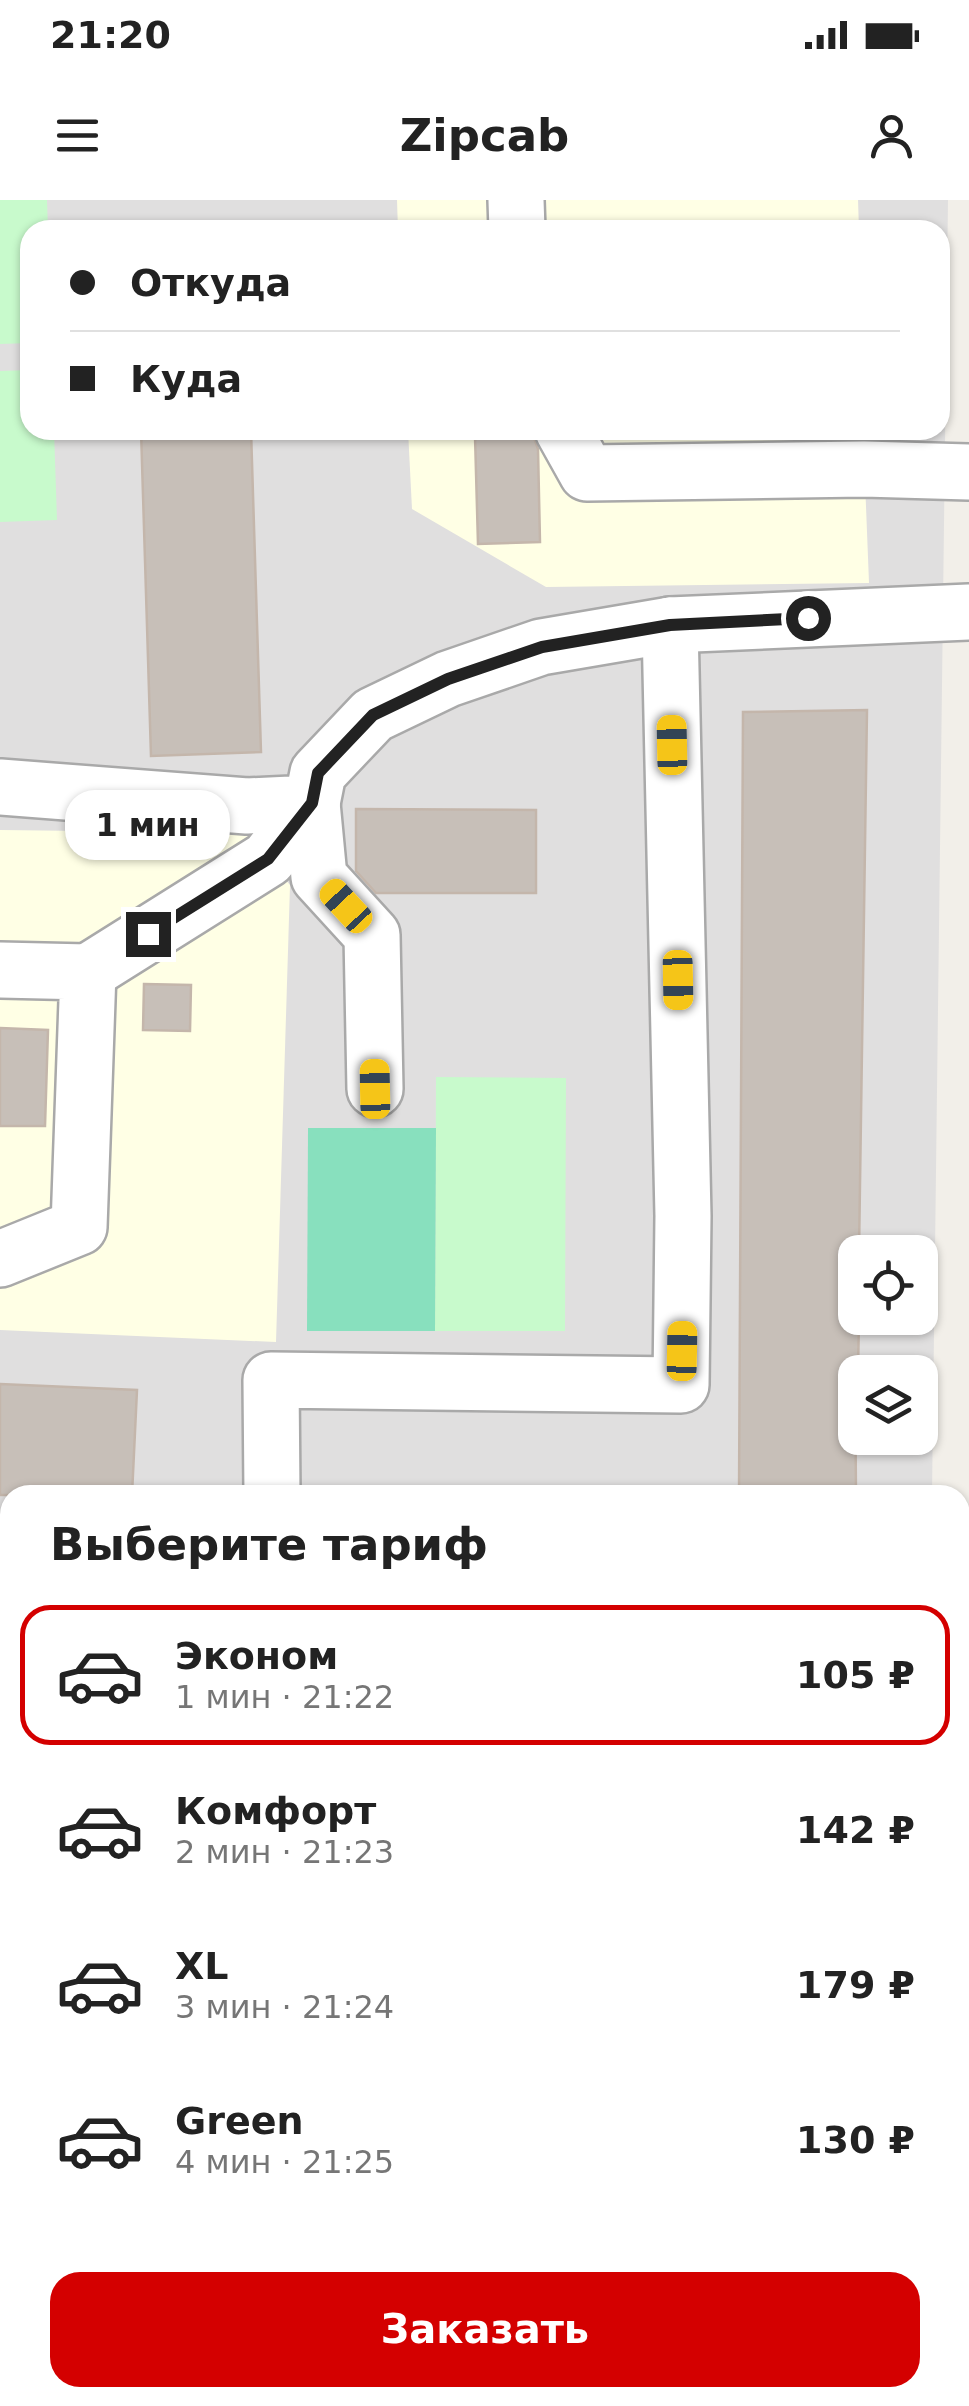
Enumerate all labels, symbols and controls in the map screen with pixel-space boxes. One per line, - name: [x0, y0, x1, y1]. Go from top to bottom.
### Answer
- text: 21:20: [50, 13, 171, 57]
- icon: menu: [50, 108, 105, 163]
- icon: person: [864, 108, 919, 163]
- text: Zipcab: [400, 109, 569, 162]
- text: Откуда: [130, 261, 291, 305]
- text: Куда: [130, 357, 242, 401]
- route start: [786, 596, 831, 641]
- car: [656, 715, 688, 775]
- callout: 1 мин: [66, 789, 230, 859]
- text: 1 мин: [95, 806, 200, 844]
- car: [315, 874, 377, 938]
- route end: [126, 912, 171, 957]
- car: [662, 950, 694, 1010]
- car: [359, 1059, 391, 1119]
- map controls: [838, 1235, 938, 1455]
- button: locate: [838, 1235, 938, 1335]
- car: [666, 1321, 698, 1381]
- button: layers: [838, 1355, 938, 1455]
- text: Выберите тариф: [50, 1518, 488, 1571]
- icon: car: [55, 1630, 145, 1720]
- text: Эконом: [175, 1634, 338, 1678]
- text: 105 ₽: [796, 1653, 915, 1697]
- text: 1 мин · 21:22: [175, 1678, 394, 1716]
- icon: car: [55, 1785, 145, 1875]
- text: Комфорт: [175, 1789, 376, 1833]
- text: 142 ₽: [796, 1808, 915, 1852]
- text: 2 мин · 21:23: [175, 1833, 394, 1871]
- icon: car: [55, 1940, 145, 2030]
- text: XL: [175, 1944, 229, 1988]
- text: 179 ₽: [796, 1963, 915, 2007]
- text: 3 мин · 21:24: [175, 1988, 394, 2026]
- icon: car: [55, 2095, 145, 2185]
- text: Green: [175, 2099, 304, 2143]
- text: 130 ₽: [796, 2118, 915, 2162]
- text: 4 мин · 21:25: [175, 2143, 394, 2181]
- button: Заказать: [50, 2272, 920, 2387]

